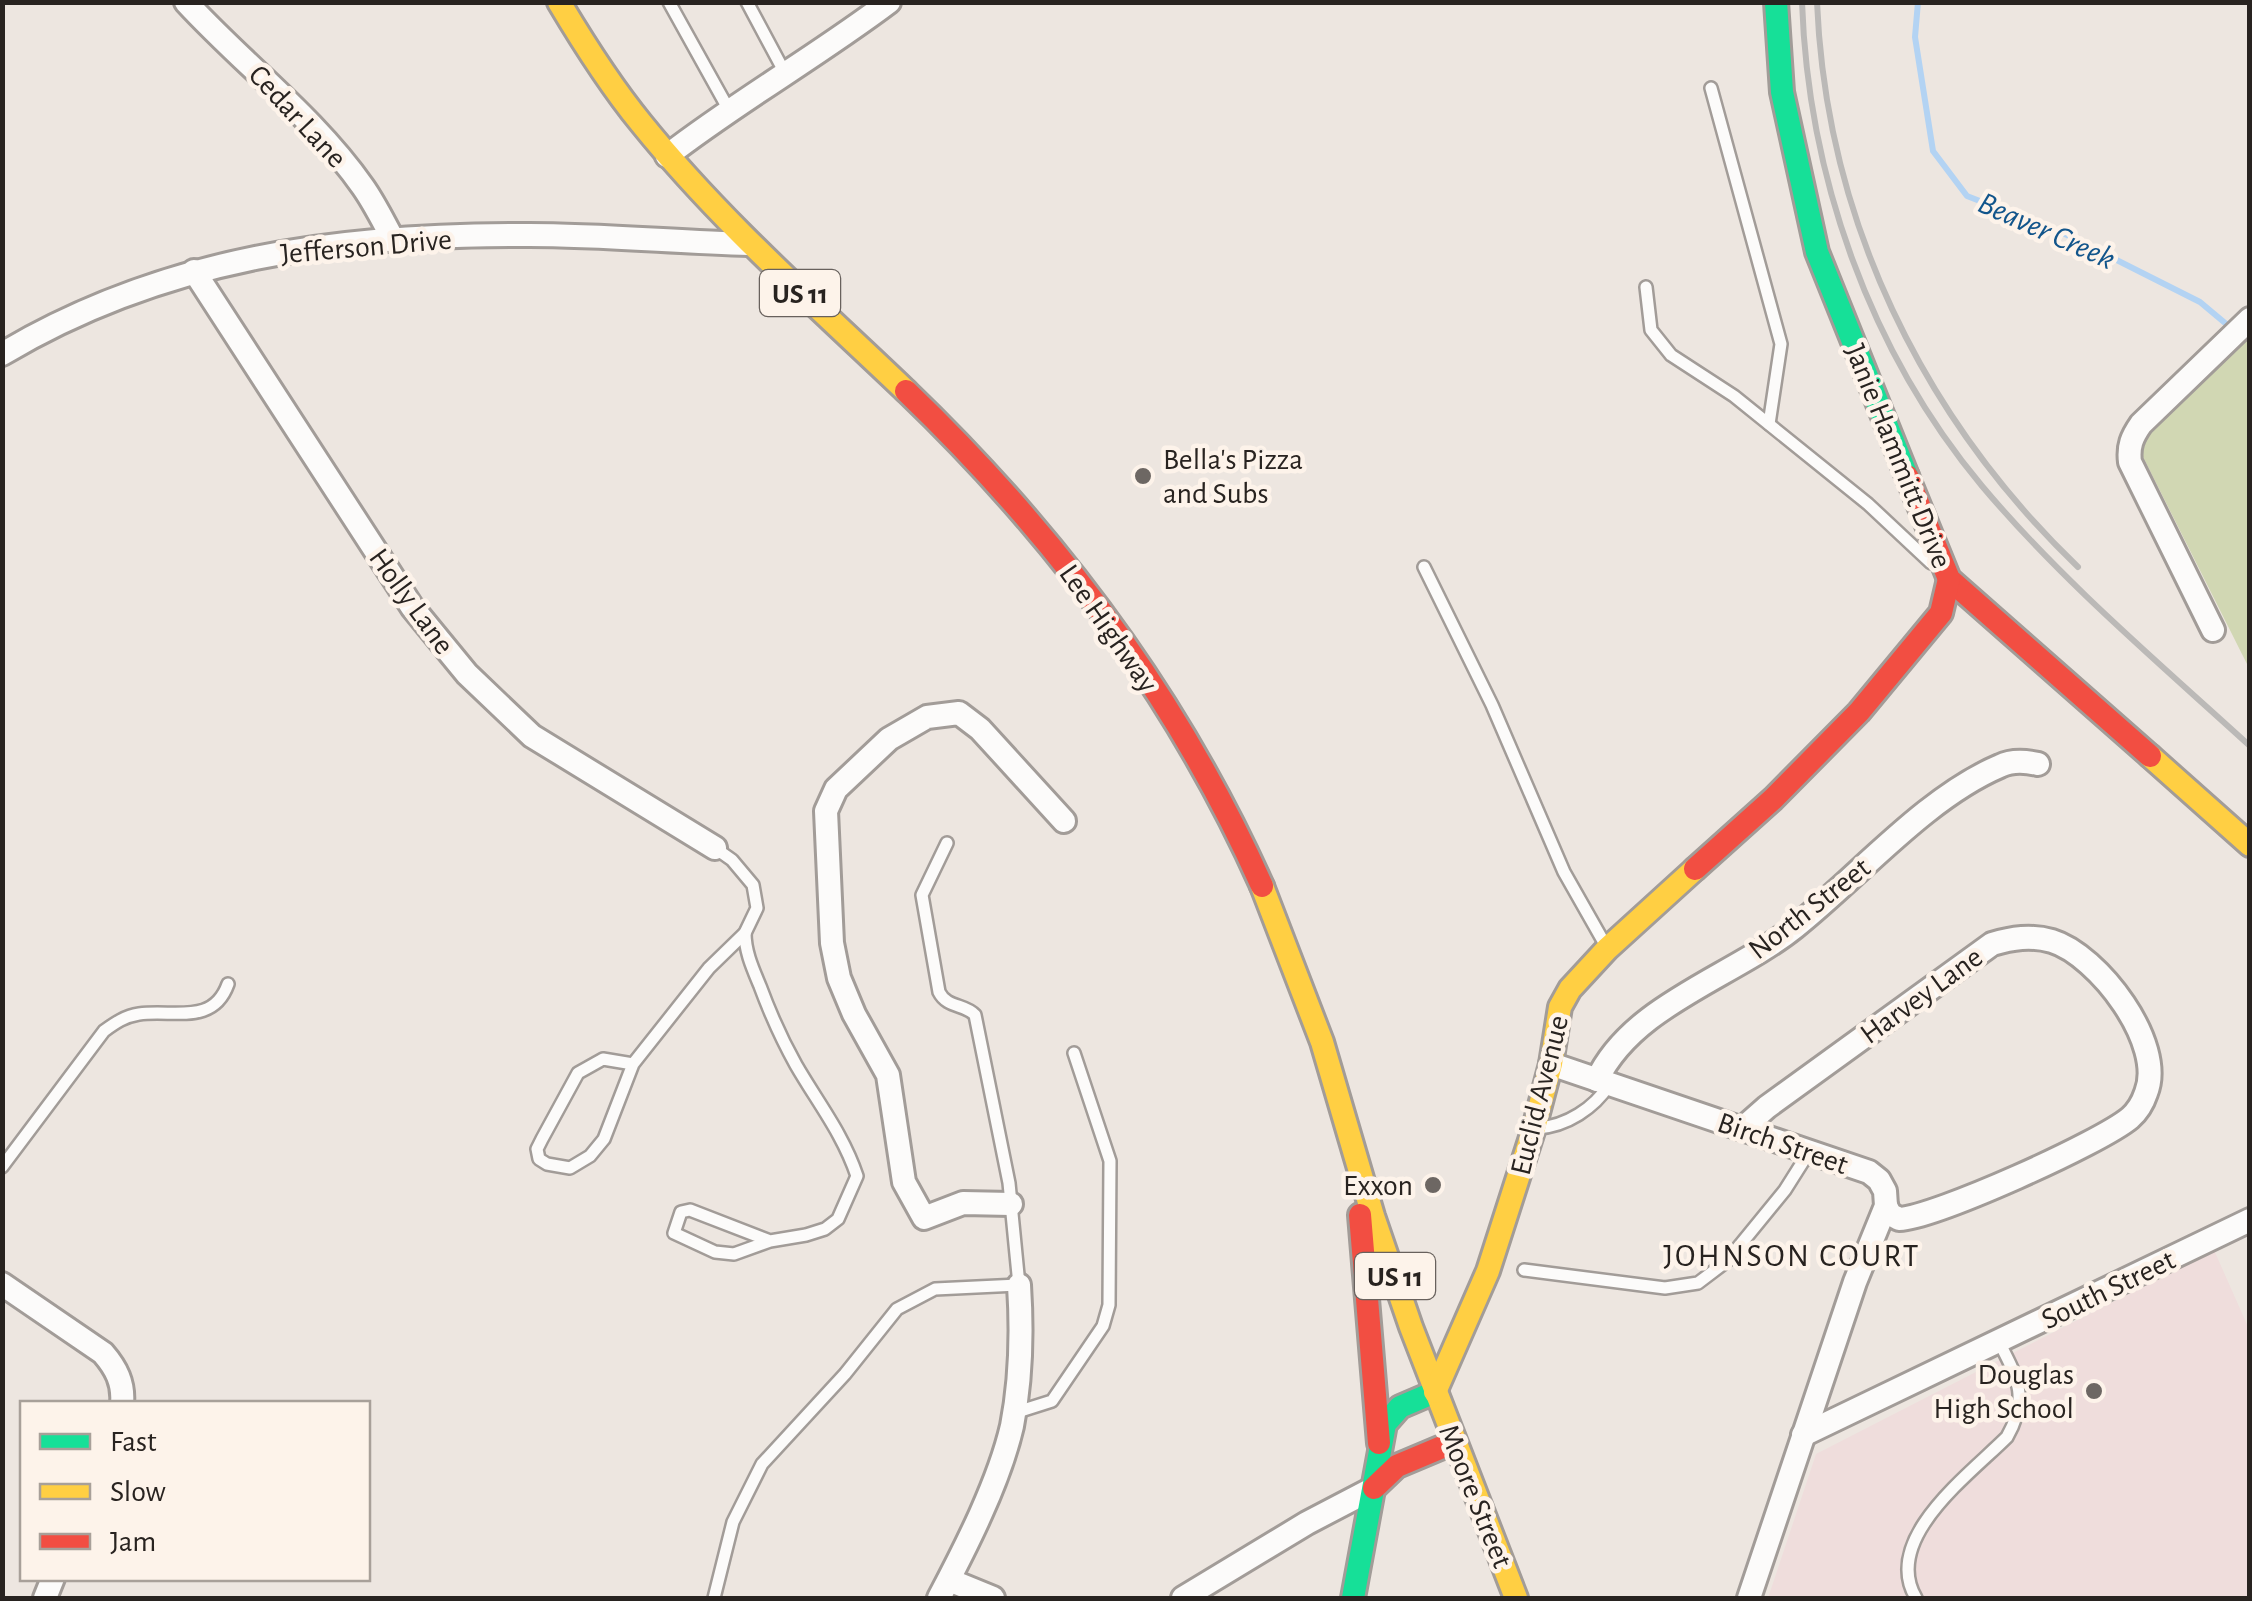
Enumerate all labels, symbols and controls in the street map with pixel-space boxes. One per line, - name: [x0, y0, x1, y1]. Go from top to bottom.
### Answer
- street label: Cedar Lane: [243, 60, 352, 174]
- water label: Beaver Creek: [1973, 187, 2120, 275]
- street label: Jefferson Drive: [279, 225, 453, 269]
- road number: US 11: [760, 270, 840, 316]
- street label: Janie Hammitt Drive: [1839, 340, 1957, 573]
- place label: Bella's Pizza and Subs: [1163, 445, 1303, 509]
- marker: Bella's Pizza and Subs: [1132, 465, 1154, 487]
- street label: Holly Lane: [363, 543, 459, 660]
- street label: Lee Highway: [1053, 559, 1163, 698]
- street label: North Street: [1743, 852, 1876, 965]
- street label: Harvey Lane: [1855, 942, 1988, 1050]
- street label: Euclid Avenue: [1506, 1012, 1574, 1178]
- street label: Birch Street: [1714, 1108, 1852, 1180]
- place label: Exxon: [1343, 1171, 1413, 1201]
- marker: Exxon: [1422, 1174, 1444, 1196]
- district label: JOHNSON COURT: [1663, 1240, 1921, 1272]
- street label: South Street: [2037, 1245, 2180, 1335]
- road number: US 11: [1355, 1253, 1435, 1299]
- place label: Douglas High School: [1933, 1360, 2074, 1424]
- marker: Douglas High School: [2083, 1380, 2105, 1402]
- legend: [20, 1401, 370, 1581]
- street label: Moore Street: [1433, 1421, 1517, 1573]
- text: Fast: [110, 1427, 157, 1457]
- text: Slow: [110, 1477, 166, 1507]
- text: Jam: [110, 1527, 156, 1557]

